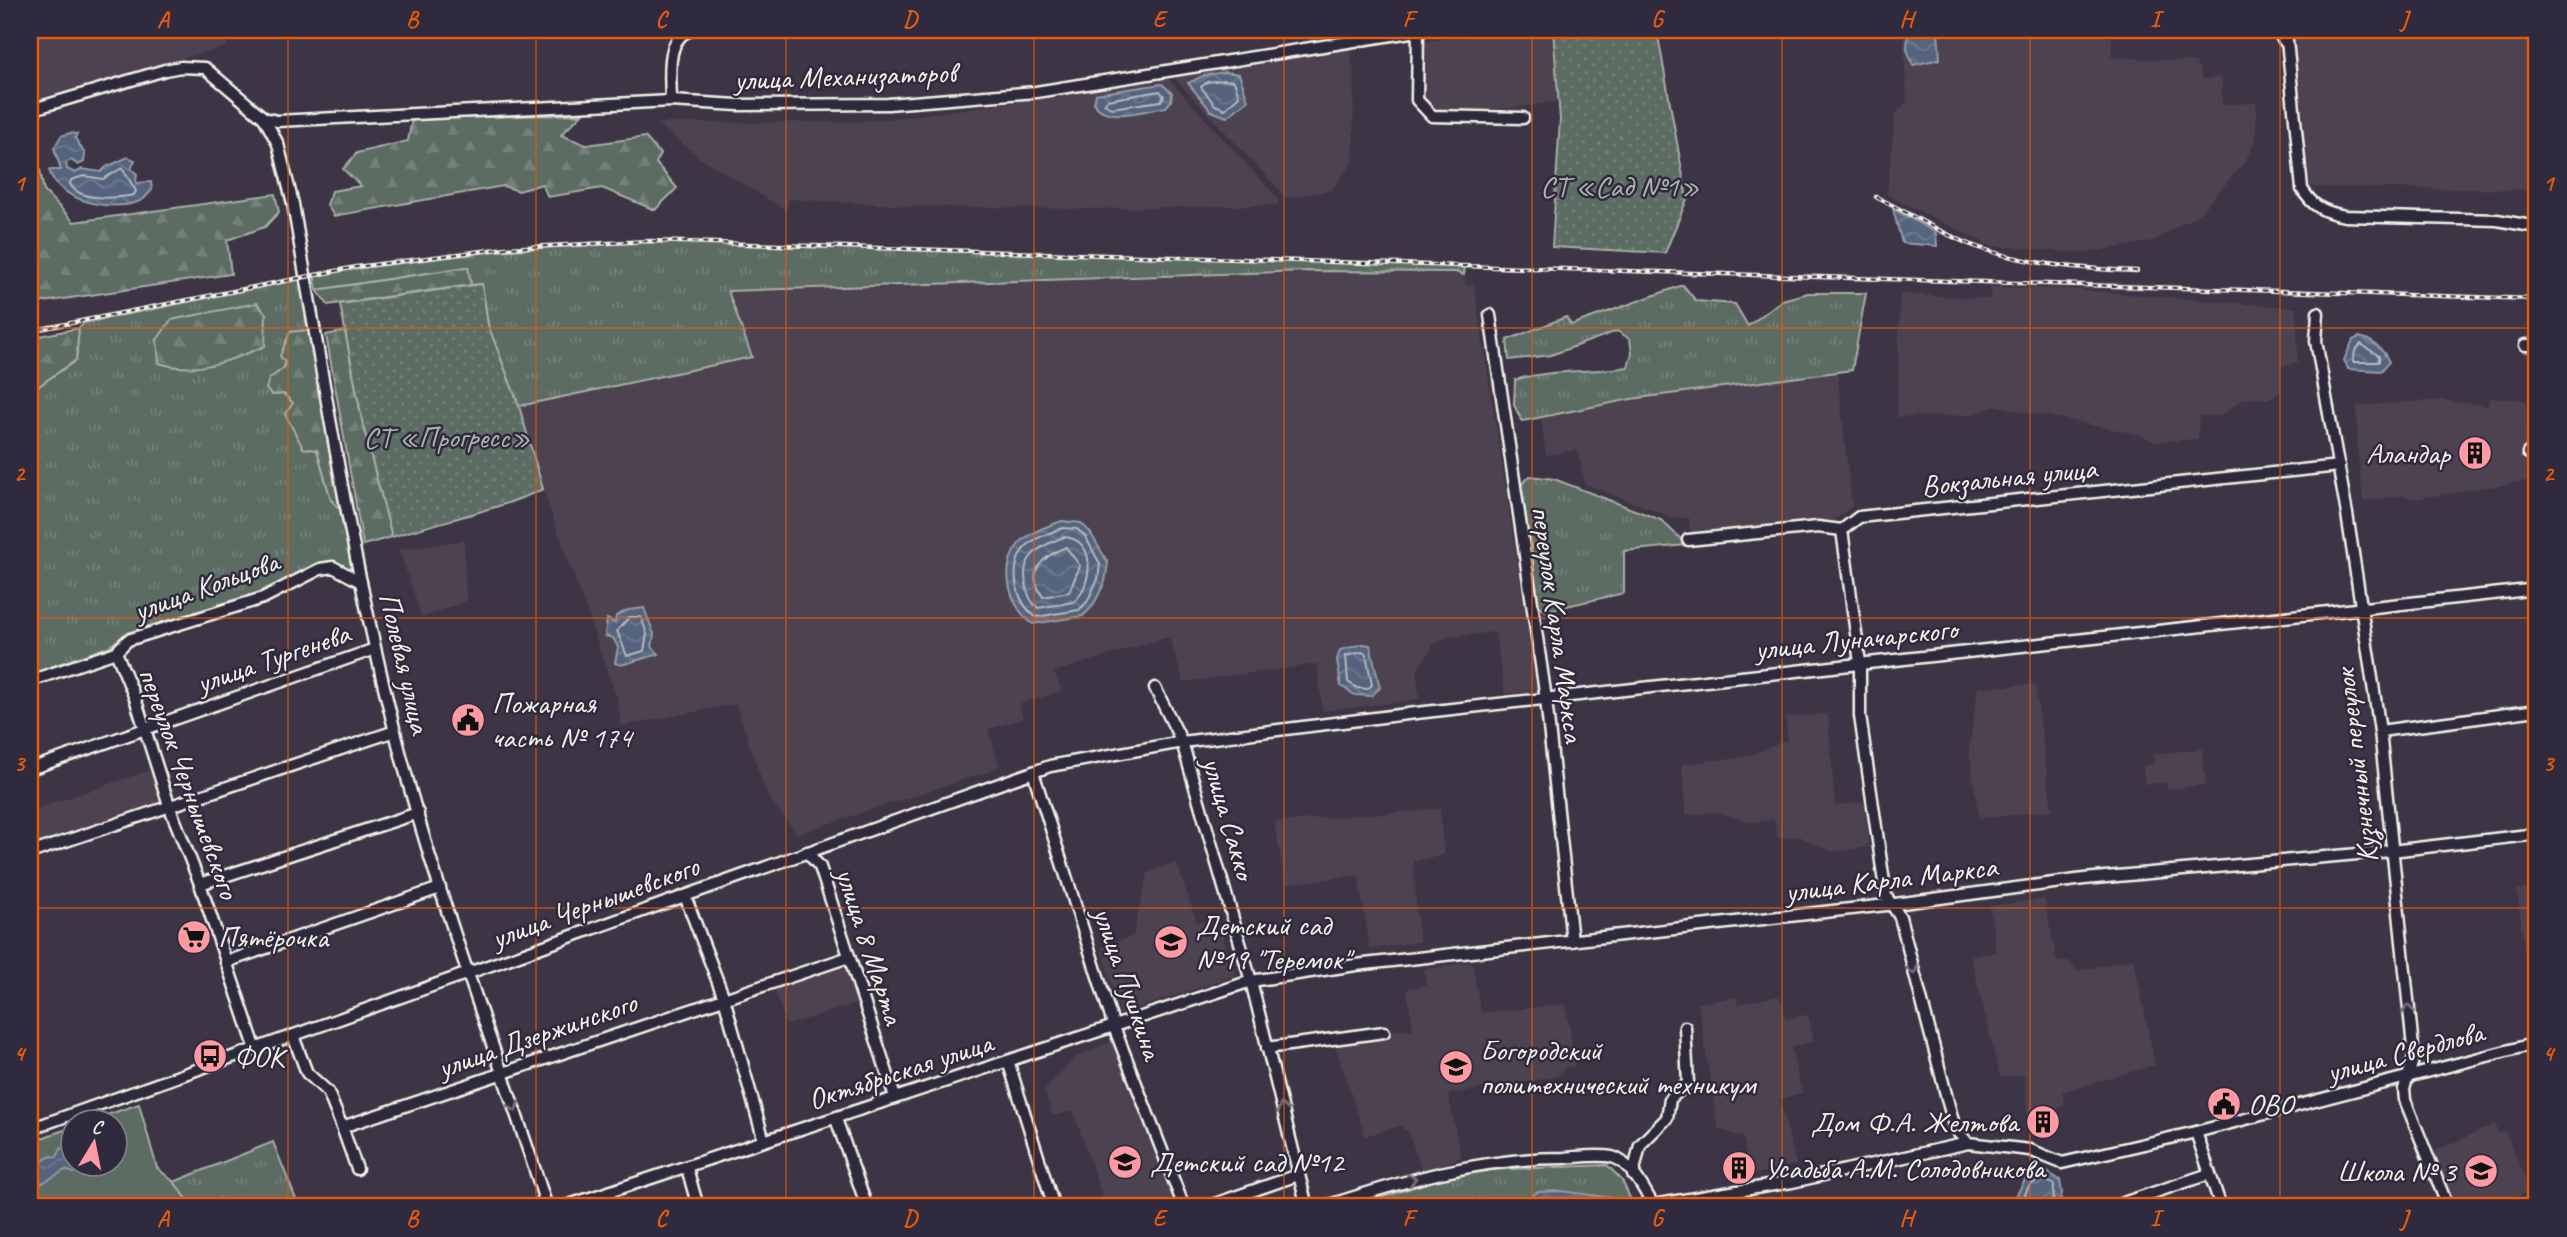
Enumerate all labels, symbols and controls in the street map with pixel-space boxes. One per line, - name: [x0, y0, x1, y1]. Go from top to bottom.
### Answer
- text: A: [157, 5, 171, 34]
- text: B: [406, 5, 420, 34]
- text: C: [656, 5, 670, 34]
- text: D: [903, 5, 919, 34]
- text: E: [1153, 5, 1169, 34]
- text: F: [1403, 5, 1419, 34]
- text: G: [1651, 5, 1666, 34]
- text: H: [1899, 5, 1917, 34]
- text: I: [2150, 5, 2165, 34]
- text: J: [2398, 5, 2411, 34]
- street label: улица Механизаторов: [731, 53, 962, 99]
- park label: СТ «Сад №1»: [1540, 167, 1700, 205]
- text: 1: [14, 169, 27, 198]
- text: 1: [2543, 169, 2556, 198]
- park label: СТ «Прогресс»: [364, 418, 530, 456]
- place label: Аландар: [2366, 434, 2452, 472]
- building icon: Аландар: [2456, 434, 2494, 472]
- street label: Вокзальная улица: [1919, 449, 2100, 505]
- text: 2: [14, 459, 27, 488]
- text: 2: [2543, 459, 2556, 488]
- street label: переулок Карла Маркса: [1523, 503, 1594, 747]
- street label: улица Кольцова: [127, 541, 286, 630]
- street label: Полевая улица: [370, 589, 440, 739]
- street label: улица Луначарского: [1751, 609, 1962, 669]
- street label: улица Тургенева: [189, 613, 356, 703]
- street label: переулок Чернышевского: [130, 662, 249, 905]
- street label: Кузнечный переулок: [2325, 664, 2387, 865]
- place label: Пожарная часть № 174: [492, 684, 634, 756]
- public building icon: Пожарная часть № 174: [449, 701, 487, 739]
- text: 3: [14, 749, 27, 778]
- text: 3: [2543, 749, 2556, 778]
- street label: улица Сакко: [1193, 751, 1265, 887]
- street label: улица Чернышевского: [484, 846, 705, 958]
- street label: улица Карла Маркса: [1781, 847, 2001, 911]
- street label: улица 8 Марта: [826, 861, 914, 1031]
- street label: улица Пушкина: [1084, 900, 1173, 1067]
- place label: Детский сад №19 "Теремок": [1196, 906, 1355, 978]
- supermarket icon: Пятёрочка: [175, 918, 213, 956]
- place label: Пятёрочка: [218, 918, 330, 956]
- school or university icon: Детский сад №19 "Теремок": [1152, 923, 1190, 961]
- one-way arrow: [1905, 964, 1919, 976]
- street label: улица Дзержинского: [431, 983, 643, 1087]
- one-way arrow: [2401, 1003, 2416, 1014]
- street label: улица Свердлова: [2321, 1012, 2490, 1092]
- street label: Октябрьская улица: [803, 1022, 1000, 1119]
- place label: Богородский политехнический техникум: [1480, 1031, 1758, 1103]
- bus stop icon: ФОК: [191, 1037, 229, 1075]
- place label: ФОК: [234, 1037, 288, 1075]
- text: 4: [14, 1039, 27, 1068]
- text: 4: [2543, 1039, 2556, 1068]
- school or university icon: Богородский политехнический техникум: [1437, 1048, 1475, 1086]
- public building icon: ОВО: [2205, 1085, 2243, 1123]
- place label: ОВО: [2248, 1085, 2296, 1123]
- one-way arrow: [506, 1100, 521, 1112]
- one-way arrow: [1276, 1103, 1290, 1115]
- place label: Дом Ф.А. Желтова: [1811, 1103, 2021, 1141]
- building icon: Дом Ф.А. Желтова: [2024, 1103, 2062, 1141]
- north arrow: [60, 1108, 130, 1178]
- text: С: [90, 1115, 106, 1140]
- school or university icon: Детский сад №12: [1106, 1143, 1144, 1181]
- place label: Детский сад №12: [1150, 1143, 1346, 1181]
- building icon: Усадьба А.М. Солодовникова: [1720, 1149, 1758, 1187]
- place label: Усадьба А.М. Солодовникова: [1764, 1149, 2047, 1187]
- place label: Школа № 3: [2337, 1152, 2458, 1190]
- school or university icon: Школа № 3: [2462, 1152, 2500, 1190]
- one-way arrow: [1405, 1172, 1417, 1187]
- text: A: [157, 1204, 171, 1233]
- text: B: [406, 1204, 420, 1233]
- text: C: [656, 1204, 670, 1233]
- text: D: [903, 1204, 919, 1233]
- text: E: [1153, 1204, 1169, 1233]
- text: F: [1403, 1204, 1419, 1233]
- text: G: [1651, 1204, 1666, 1233]
- text: H: [1899, 1204, 1917, 1233]
- text: I: [2150, 1204, 2165, 1233]
- text: J: [2398, 1204, 2411, 1233]

